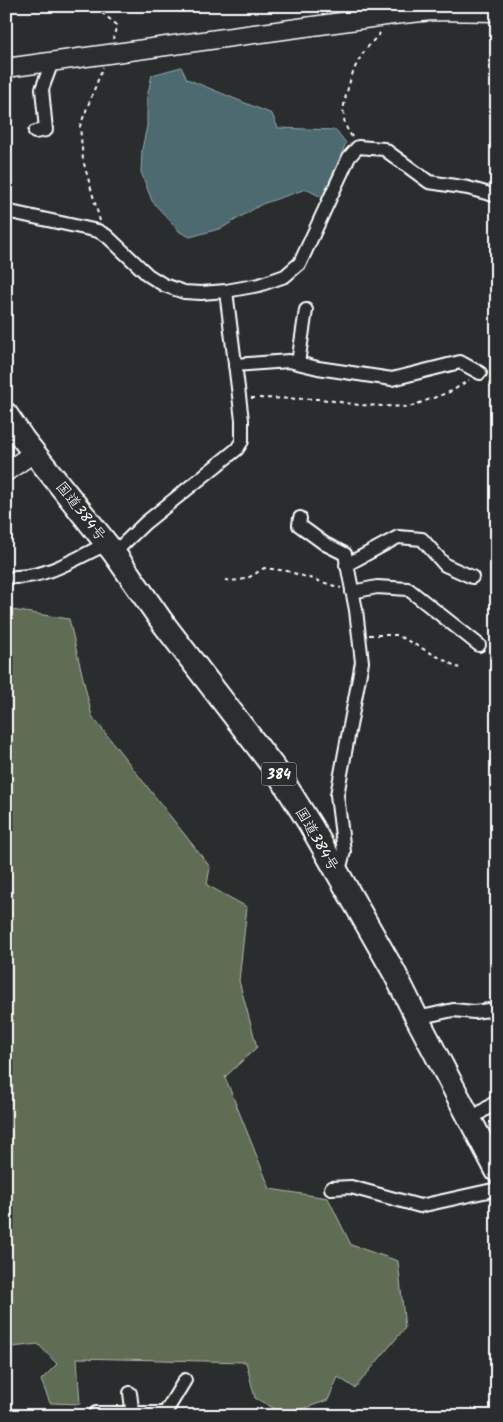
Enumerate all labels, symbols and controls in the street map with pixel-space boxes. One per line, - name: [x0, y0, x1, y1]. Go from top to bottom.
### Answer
- street label: 国道384号: [49, 476, 111, 547]
- road number: 384: [262, 762, 296, 786]
- street label: 国道384号: [288, 803, 344, 876]

